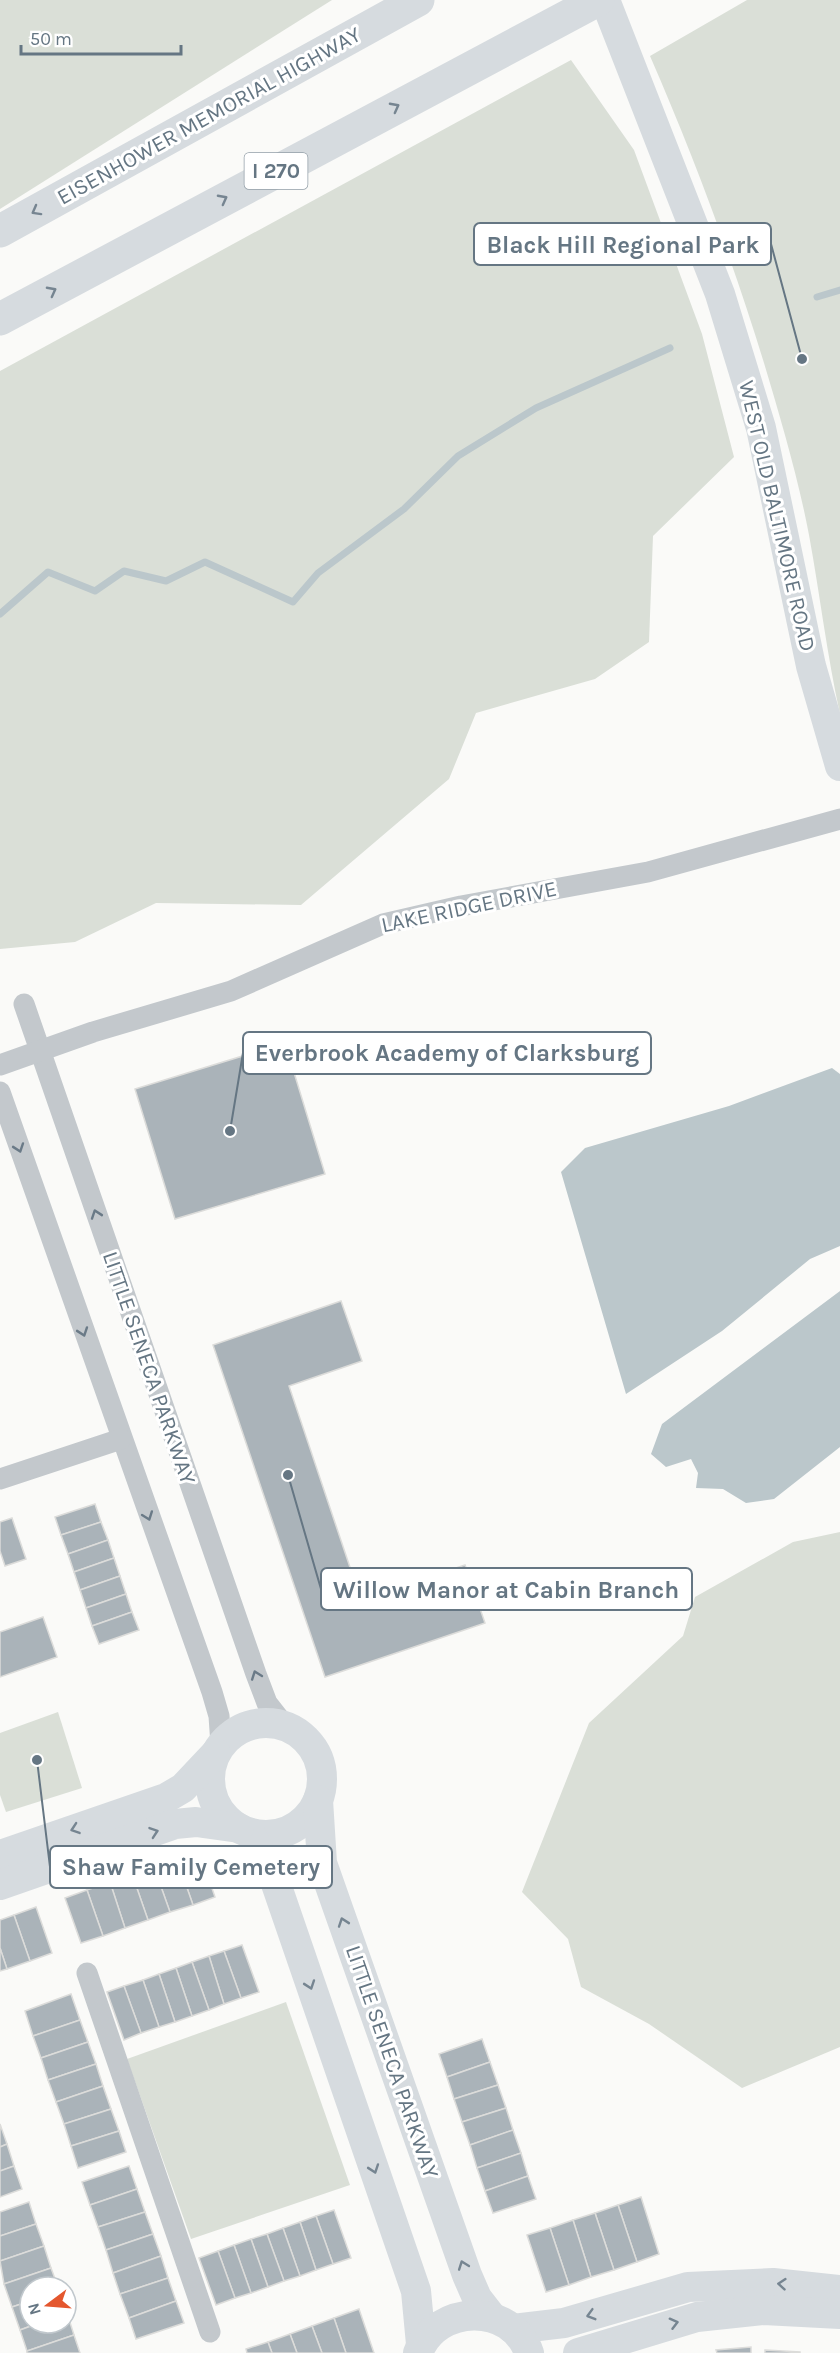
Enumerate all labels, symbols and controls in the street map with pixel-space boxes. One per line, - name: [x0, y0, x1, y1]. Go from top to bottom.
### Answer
- scale bar: [21, 18, 182, 56]
- street label: EISENHOWER MEMORIAL HIGHWAY: [53, 21, 365, 211]
- text: 50 m: [30, 28, 72, 50]
- one-way arrow: [389, 103, 400, 114]
- road number: I 270: [244, 153, 308, 189]
- one-way arrow: [217, 195, 228, 206]
- one-way arrow: [32, 204, 42, 215]
- callout: Black Hill Regional Park: [474, 223, 771, 265]
- text: Black Hill Regional Park: [487, 231, 759, 259]
- one-way arrow: [45, 287, 56, 298]
- street label: WEST OLD BALTIMORE ROAD: [733, 378, 821, 654]
- street label: LAKE RIDGE DRIVE: [379, 876, 559, 938]
- callout: Everbrook Academy of Clarksburg: [243, 1032, 651, 1074]
- text: Everbrook Academy of Clarksburg: [255, 1039, 639, 1067]
- one-way arrow: [12, 1142, 25, 1152]
- one-way arrow: [90, 1209, 103, 1220]
- street label: LITTLE SENECA PARKWAY: [97, 1248, 201, 1488]
- one-way arrow: [76, 1326, 89, 1337]
- one-way arrow: [141, 1510, 154, 1520]
- callout: Willow Manor at Cabin Branch: [321, 1568, 692, 1610]
- text: Willow Manor at Cabin Branch: [333, 1576, 679, 1604]
- one-way arrow: [251, 1671, 264, 1681]
- one-way arrow: [70, 1822, 81, 1835]
- one-way arrow: [148, 1826, 159, 1839]
- callout: Shaw Family Cemetery: [50, 1846, 332, 1888]
- text: Shaw Family Cemetery: [62, 1853, 320, 1881]
- one-way arrow: [337, 1918, 350, 1928]
- street label: LITTLE SENECA PARKWAY: [340, 1942, 444, 2182]
- one-way arrow: [303, 1979, 316, 1990]
- one-way arrow: [366, 2163, 379, 2174]
- one-way arrow: [458, 2260, 471, 2271]
- north arrow: [18, 2275, 78, 2335]
- one-way arrow: [777, 2278, 786, 2291]
- text: N: [23, 2301, 45, 2317]
- one-way arrow: [586, 2308, 597, 2320]
- one-way arrow: [669, 2317, 679, 2330]

